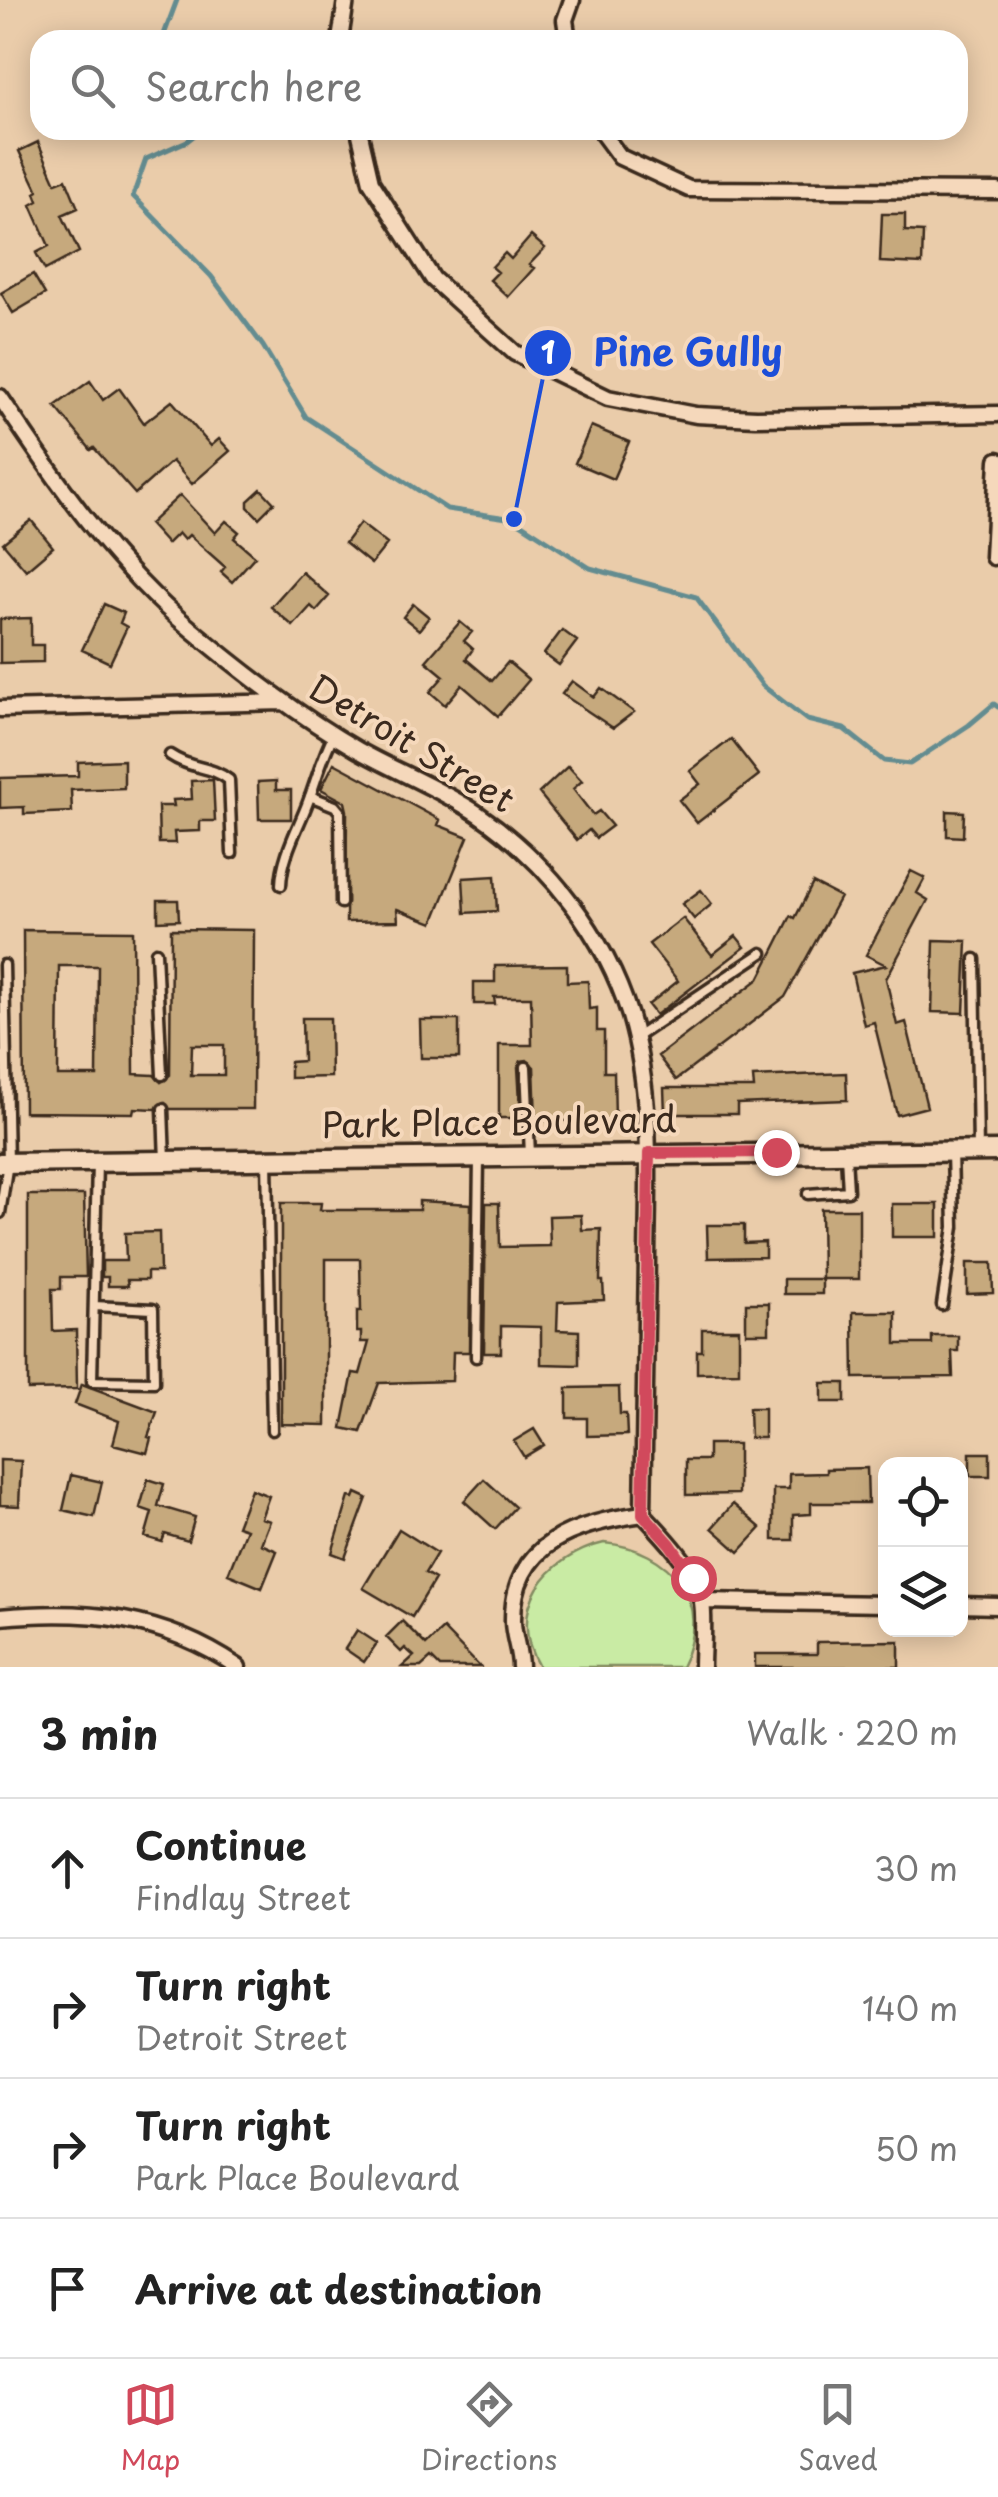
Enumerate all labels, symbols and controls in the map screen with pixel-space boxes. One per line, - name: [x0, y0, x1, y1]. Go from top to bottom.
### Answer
- search box: [30, 30, 968, 140]
- text: Search here: [145, 57, 362, 114]
- icon: search: [65, 58, 120, 113]
- callout: Pine Gully: [523, 319, 803, 387]
- text: Pine Gully: [593, 322, 783, 379]
- text: 1: [541, 329, 555, 374]
- street label: Detroit Street: [299, 659, 525, 824]
- street label: Park Place Boulevard: [321, 1091, 677, 1150]
- route end: [754, 1130, 800, 1176]
- map controls: [878, 1457, 968, 1637]
- button: locate: [878, 1457, 968, 1547]
- button: layers: [878, 1547, 968, 1637]
- route start: [671, 1556, 717, 1602]
- text: 3 min: [40, 1701, 158, 1764]
- text: Walk · 220 m: [746, 1708, 958, 1756]
- text: Continue: [135, 1816, 306, 1873]
- icon: ahead: [40, 1841, 95, 1896]
- text: 30 m: [874, 1844, 958, 1892]
- text: Findlay Street: [135, 1873, 351, 1921]
- text: Turn right: [135, 1956, 331, 2013]
- icon: right: [40, 1981, 95, 2036]
- text: 140 m: [862, 1984, 958, 2032]
- text: Detroit Street: [135, 2013, 347, 2061]
- text: Turn right: [135, 2096, 331, 2153]
- icon: right: [40, 2121, 95, 2176]
- text: 50 m: [875, 2124, 958, 2172]
- text: Park Place Boulevard: [135, 2153, 460, 2201]
- text: Arrive at destination: [135, 2260, 543, 2317]
- icon: arrive: [40, 2261, 95, 2316]
- tab: Map: [120, 2377, 180, 2480]
- tab: Directions: [421, 2377, 557, 2480]
- tab: Saved: [798, 2377, 878, 2480]

